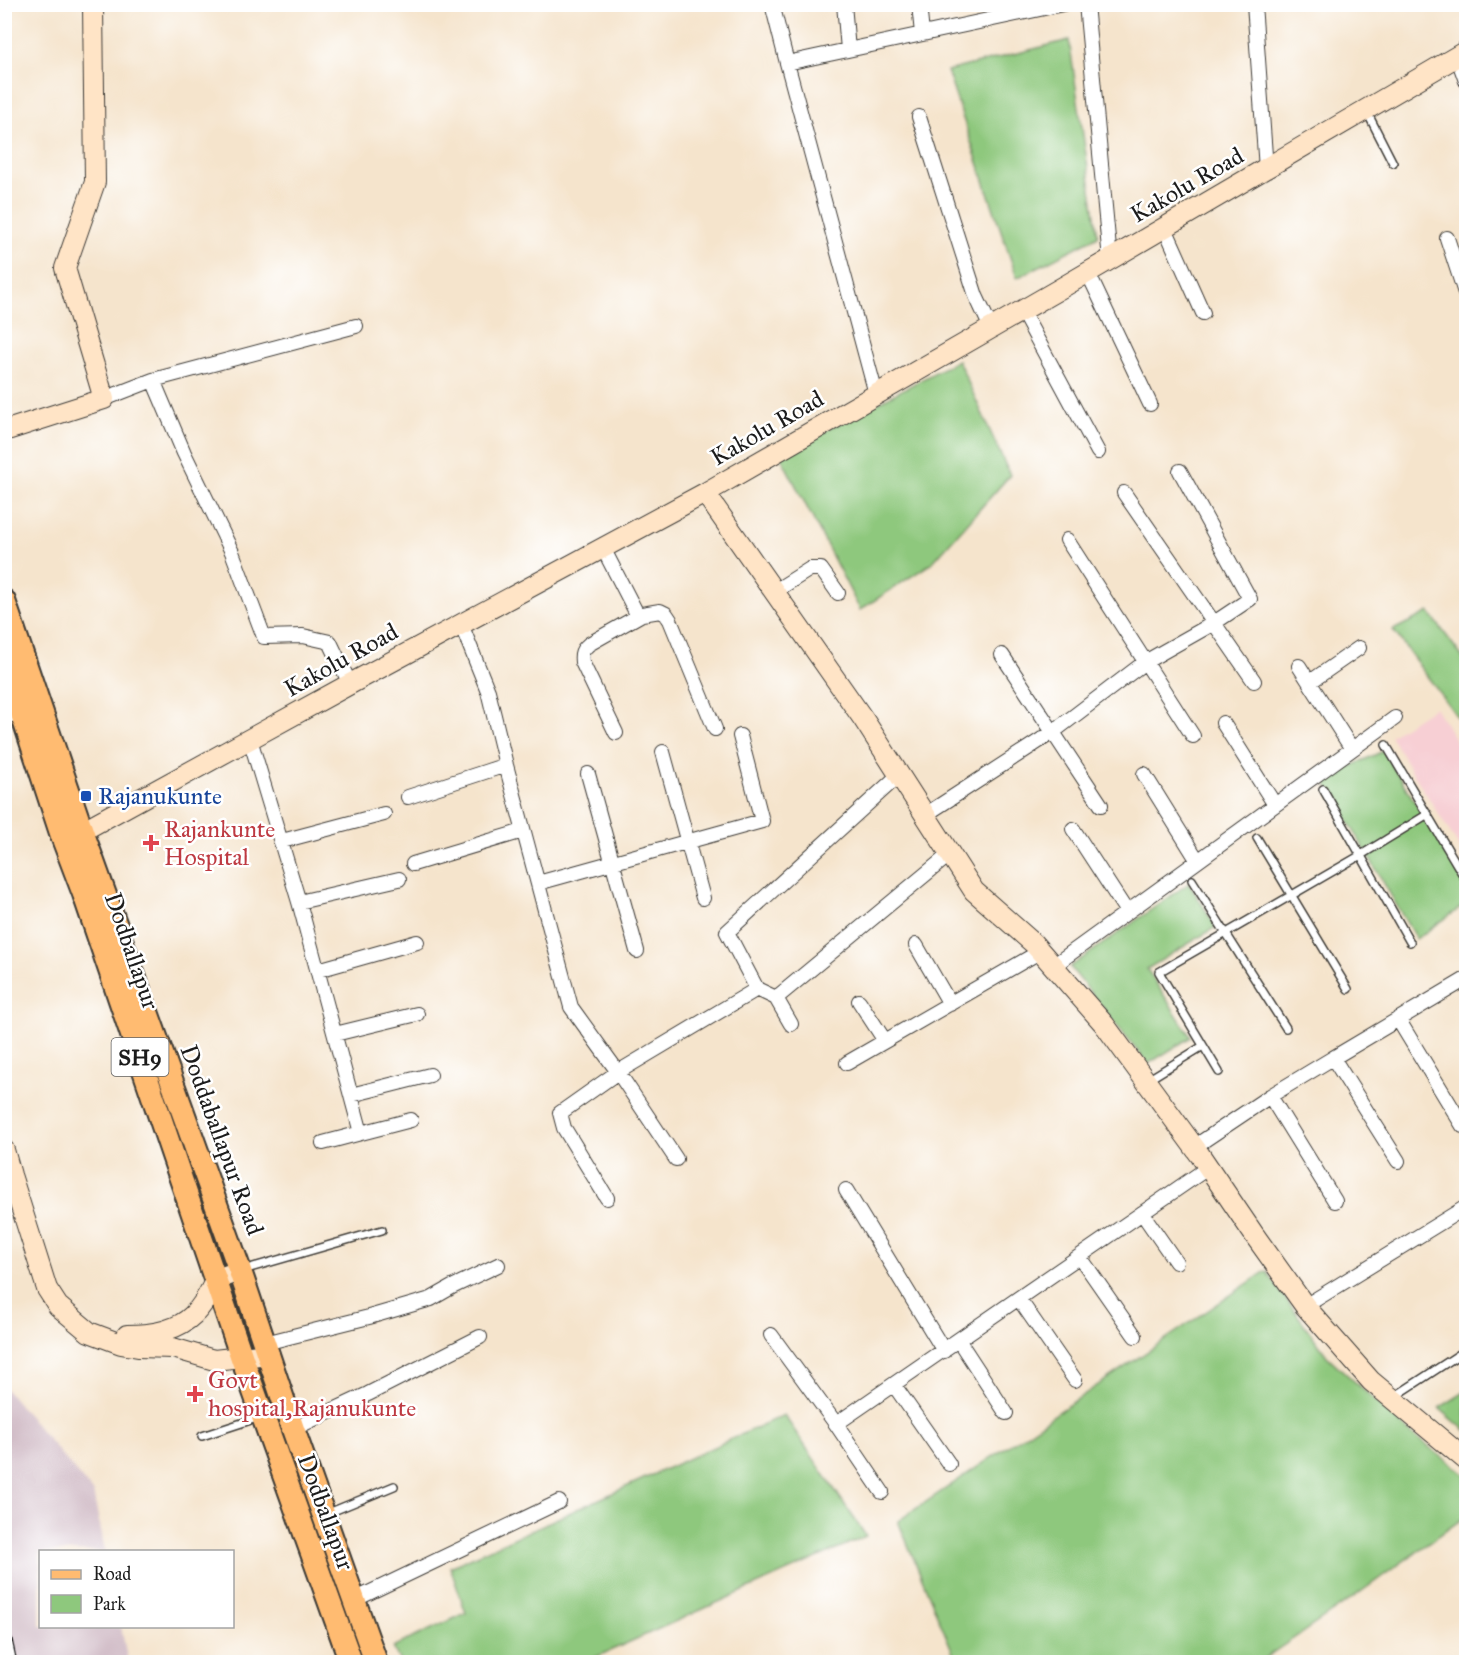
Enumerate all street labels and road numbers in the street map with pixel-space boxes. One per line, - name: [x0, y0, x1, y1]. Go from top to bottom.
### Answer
- street label: Kakolu Road: [1125, 141, 1249, 229]
- street label: Kakolu Road: [705, 384, 829, 472]
- street label: Kakolu Road: [279, 616, 403, 704]
- street label: Dodballapur: [98, 888, 166, 1014]
- road number: SH9: [112, 1038, 168, 1076]
- street label: Doddaballapur Road: [174, 1041, 270, 1239]
- street label: Dodballapur: [291, 1450, 361, 1574]

